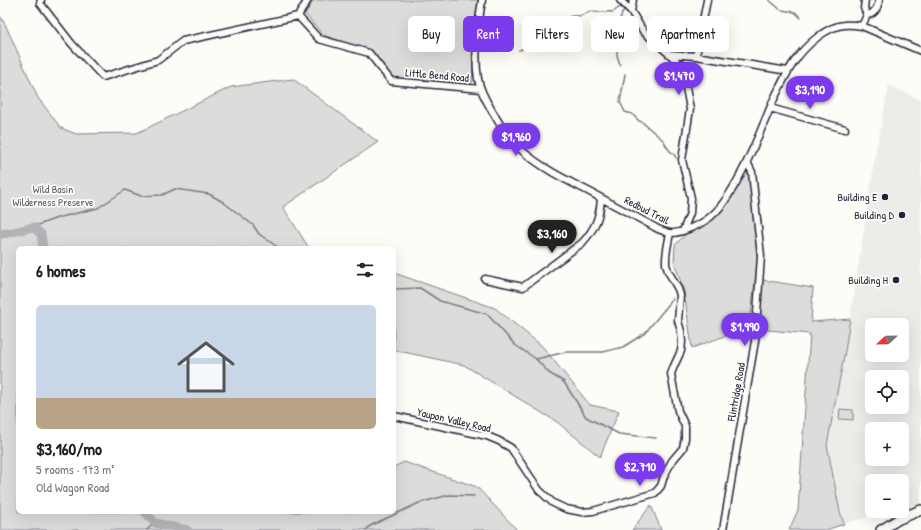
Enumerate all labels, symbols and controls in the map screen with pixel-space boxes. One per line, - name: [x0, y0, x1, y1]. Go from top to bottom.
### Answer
- chip: Buy: [408, 16, 455, 52]
- chip: Rent: [463, 16, 514, 52]
- chip: Filters: [522, 16, 583, 52]
- chip: New: [591, 16, 639, 52]
- chip: Apartment: [647, 16, 729, 52]
- pin: $1,470: [646, 62, 712, 96]
- street label: Little Bend Road: [405, 65, 470, 85]
- text: $1,470: [663, 66, 695, 84]
- pin: $3,190: [777, 76, 843, 110]
- text: $3,190: [795, 80, 825, 98]
- pin: $1,960: [483, 123, 549, 157]
- text: $1,960: [501, 127, 531, 145]
- park label: Wild Basin Wilderness Preserve: [13, 182, 94, 209]
- place label: Building E: [838, 190, 877, 204]
- marker: Building E: [880, 192, 890, 202]
- street label: Redbud Trail: [622, 193, 672, 227]
- place label: Building D: [854, 208, 895, 222]
- marker: Building D: [897, 210, 907, 220]
- pin: $3,160: [519, 220, 585, 254]
- text: $3,160: [537, 224, 567, 242]
- text: 6 homes: [36, 259, 86, 282]
- icon: filters: [354, 259, 376, 281]
- place label: Building H: [848, 273, 888, 287]
- marker: Building H: [891, 275, 901, 285]
- pin: $1,990: [712, 313, 778, 347]
- text: $1,990: [730, 317, 760, 335]
- north arrow: [865, 318, 909, 362]
- map controls: [865, 318, 909, 518]
- icon: home: [170, 331, 242, 403]
- street label: Flintridge Road: [724, 361, 748, 423]
- button: locate: [865, 370, 909, 414]
- street label: Yaupon Valley Road: [416, 405, 493, 435]
- button: +: [865, 422, 909, 466]
- text: $3,160/mo: [36, 437, 102, 460]
- pin: $2,710: [607, 453, 673, 487]
- text: $2,710: [624, 457, 656, 475]
- text: 5 rooms · 173 m²: [36, 460, 114, 478]
- button: −: [865, 474, 909, 518]
- text: Old Wagon Road: [36, 478, 109, 496]

